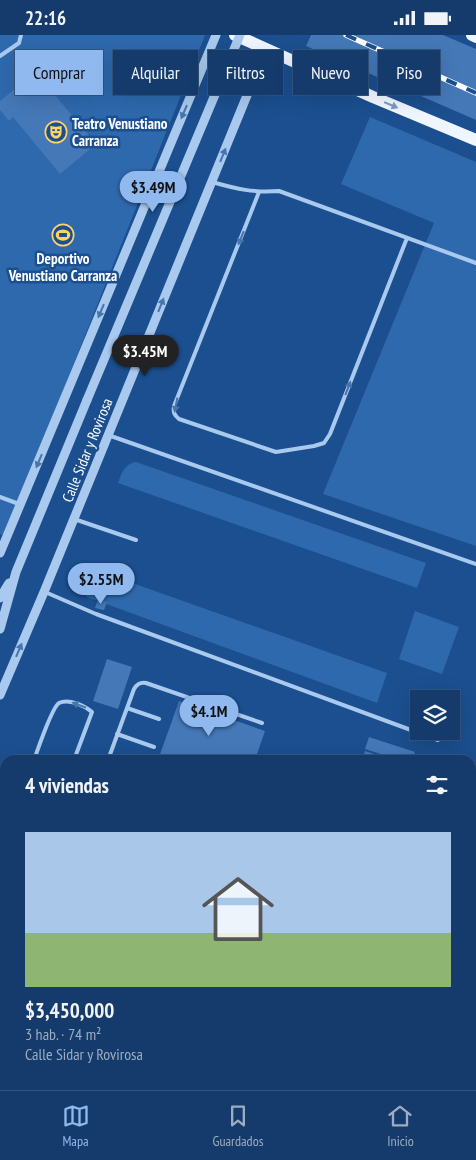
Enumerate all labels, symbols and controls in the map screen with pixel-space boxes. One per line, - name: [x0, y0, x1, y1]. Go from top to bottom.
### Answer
- text: 22:16: [25, 6, 66, 30]
- chip: Comprar: [15, 50, 103, 95]
- chip: Alquilar: [113, 50, 198, 95]
- chip: Filtros: [208, 50, 283, 95]
- chip: Nuevo: [293, 50, 368, 95]
- chip: Piso: [378, 50, 440, 95]
- one-way arrow: [384, 101, 398, 109]
- one-way arrow: [180, 105, 188, 120]
- place label: Teatro Venustiano Carranza: [72, 114, 168, 150]
- theatre icon: Teatro Venustiano Carranza: [44, 120, 68, 144]
- one-way arrow: [219, 148, 227, 162]
- pin: $3.49M: [112, 171, 194, 213]
- text: $3.49M: [131, 177, 175, 197]
- sports icon: Deportivo Venustiano Carranza: [51, 223, 75, 247]
- one-way arrow: [236, 231, 244, 245]
- place label: Deportivo Venustiano Carranza: [8, 249, 117, 285]
- one-way arrow: [157, 297, 165, 312]
- one-way arrow: [97, 304, 105, 319]
- pin: $3.45M: [104, 335, 186, 377]
- text: $3.45M: [123, 341, 167, 361]
- one-way arrow: [344, 381, 352, 396]
- street label: Calle Sidar y Rovirosa: [57, 395, 117, 505]
- one-way arrow: [171, 397, 179, 413]
- one-way arrow: [34, 454, 42, 468]
- pin: $2.55M: [60, 563, 142, 605]
- text: $2.55M: [79, 569, 123, 589]
- one-way arrow: [16, 643, 24, 657]
- map controls: [410, 690, 460, 740]
- button: layers: [410, 690, 460, 740]
- pin: $4.1M: [174, 695, 244, 737]
- one-way arrow: [71, 701, 86, 709]
- text: $4.1M: [191, 701, 227, 721]
- icon: filters: [423, 771, 451, 799]
- text: 4 viviendas: [25, 772, 109, 799]
- icon: home: [193, 864, 283, 954]
- text: $3,450,000: [25, 997, 114, 1024]
- text: 3 hab. · 74 m²: [25, 1024, 101, 1044]
- text: Calle Sidar y Rovirosa: [25, 1044, 143, 1064]
- tab: Mapa: [62, 1102, 90, 1150]
- tab: Guardados: [213, 1102, 263, 1150]
- tab: Inicio: [386, 1102, 414, 1150]

